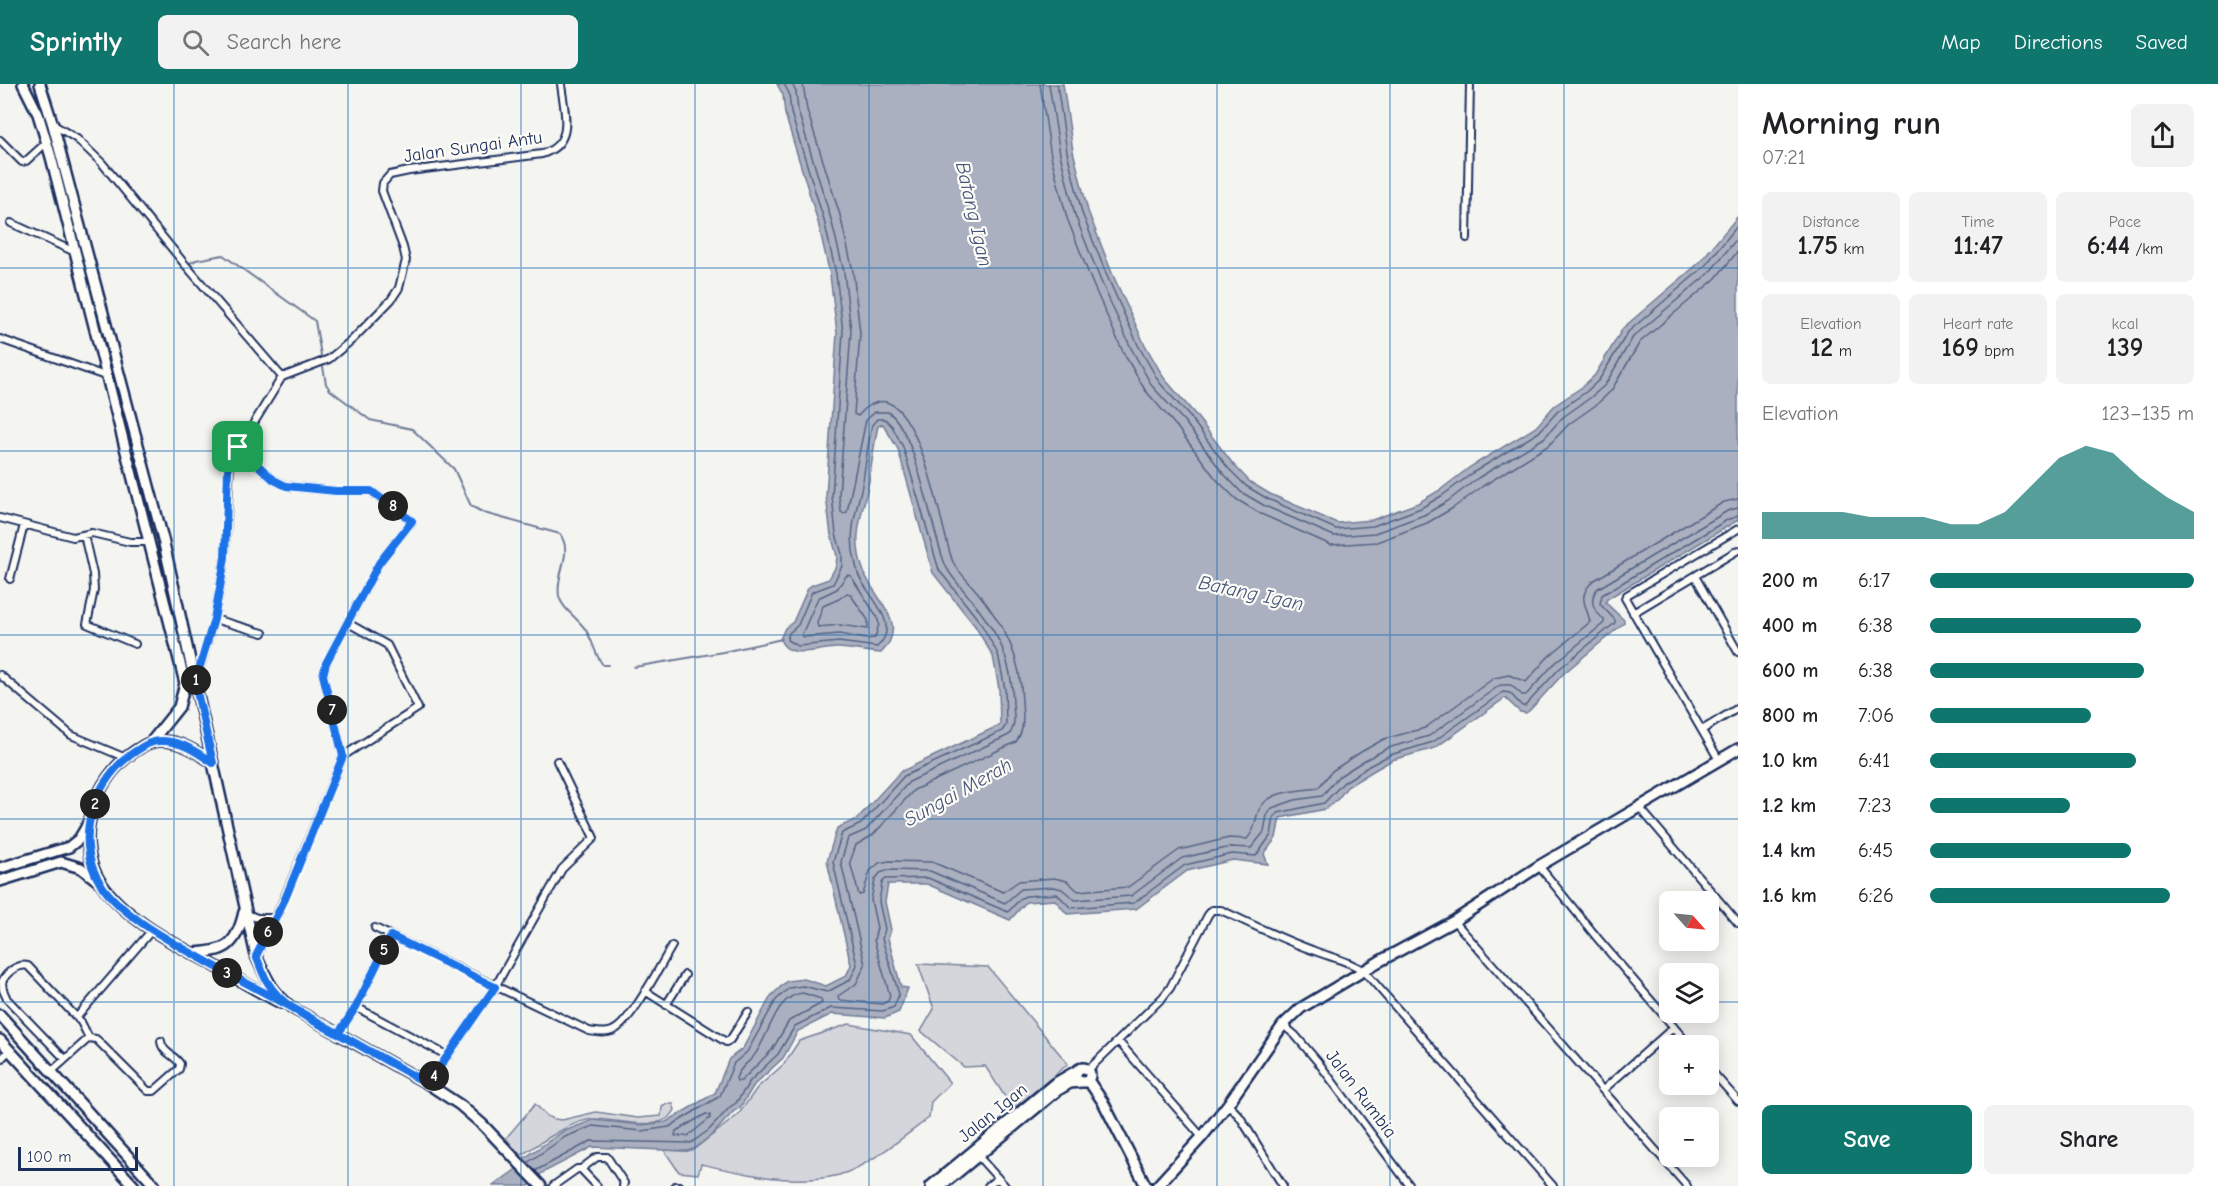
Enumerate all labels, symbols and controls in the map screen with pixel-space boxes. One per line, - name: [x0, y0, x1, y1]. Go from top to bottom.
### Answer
- search box: [158, 15, 578, 69]
- text: Sprintly: [30, 26, 122, 58]
- icon: search: [179, 26, 212, 59]
- text: Search here: [227, 29, 341, 55]
- text: Map: [1941, 30, 1981, 54]
- text: Directions: [2014, 30, 2103, 54]
- text: Saved: [2136, 30, 2188, 54]
- text: Morning run: [1762, 104, 1941, 142]
- button: share: [2131, 104, 2194, 167]
- street label: Jalan Sungai Antu: [402, 127, 544, 167]
- text: 07:21: [1762, 146, 1806, 169]
- water label: Batang Igan: [951, 159, 997, 269]
- text: Distance: [1802, 213, 1860, 231]
- text: Time: [1961, 213, 1995, 231]
- text: Pace: [2109, 213, 2141, 231]
- text: 1.75: [1798, 231, 1838, 261]
- text: 11:47: [1953, 231, 2003, 261]
- text: 6:44: [2087, 231, 2130, 261]
- text: km: [1838, 240, 1864, 258]
- text: /km: [2130, 240, 2163, 258]
- text: Elevation: [1800, 315, 1862, 333]
- text: Heart rate: [1943, 315, 2013, 333]
- text: kcal: [2112, 315, 2138, 333]
- text: 12: [1810, 333, 1833, 363]
- text: 169: [1941, 333, 1979, 363]
- text: 139: [2107, 333, 2143, 363]
- text: m: [1833, 342, 1852, 360]
- text: bpm: [1979, 342, 2015, 360]
- text: Elevation: [1762, 402, 1839, 425]
- text: 123–135 m: [2101, 402, 2194, 425]
- pin: [212, 421, 263, 472]
- icon: arrive: [221, 430, 254, 463]
- pin: 8: [378, 491, 408, 521]
- text: 8: [389, 497, 397, 515]
- text: 200 m: [1762, 569, 1818, 592]
- text: 6:17: [1858, 569, 1890, 592]
- water label: Batang Igan: [1196, 571, 1306, 615]
- text: 400 m: [1762, 614, 1817, 637]
- text: 6:38: [1858, 614, 1893, 637]
- text: 600 m: [1762, 659, 1818, 682]
- text: 6:38: [1858, 659, 1893, 682]
- pin: 1: [181, 665, 211, 695]
- text: 1: [193, 671, 199, 689]
- pin: 7: [317, 695, 347, 725]
- text: 7: [328, 701, 336, 719]
- text: 800 m: [1762, 704, 1818, 727]
- text: 7:06: [1858, 704, 1894, 727]
- text: 1.0 km: [1762, 749, 1818, 772]
- text: 6:41: [1858, 749, 1890, 772]
- water label: Sungai Merah: [900, 753, 1016, 831]
- pin: 2: [80, 789, 110, 819]
- text: 1.2 km: [1762, 794, 1816, 817]
- text: 7:23: [1858, 794, 1892, 817]
- text: 2: [91, 795, 99, 813]
- text: 1.4 km: [1762, 839, 1816, 862]
- text: 6:45: [1858, 839, 1893, 862]
- text: 1.6 km: [1762, 884, 1817, 907]
- text: 6:26: [1858, 884, 1894, 907]
- north arrow: [1659, 891, 1719, 951]
- map controls: [1659, 891, 1719, 1167]
- pin: 6: [253, 917, 283, 947]
- text: 6: [264, 923, 272, 941]
- pin: 5: [369, 935, 399, 965]
- text: 5: [380, 941, 388, 959]
- pin: 3: [212, 958, 242, 988]
- button: layers: [1659, 963, 1719, 1023]
- text: 3: [223, 964, 231, 982]
- button: +: [1659, 1035, 1719, 1095]
- street label: Jalan Rumbia: [1321, 1046, 1401, 1142]
- pin: 4: [419, 1061, 449, 1091]
- text: 4: [430, 1067, 438, 1085]
- street label: Jalan Igan: [954, 1079, 1032, 1147]
- button: Save: [1762, 1105, 1972, 1174]
- button: Share: [1984, 1105, 2194, 1174]
- button: −: [1659, 1107, 1719, 1167]
- scale bar: [18, 1144, 138, 1172]
- text: 100 m: [27, 1148, 71, 1166]

